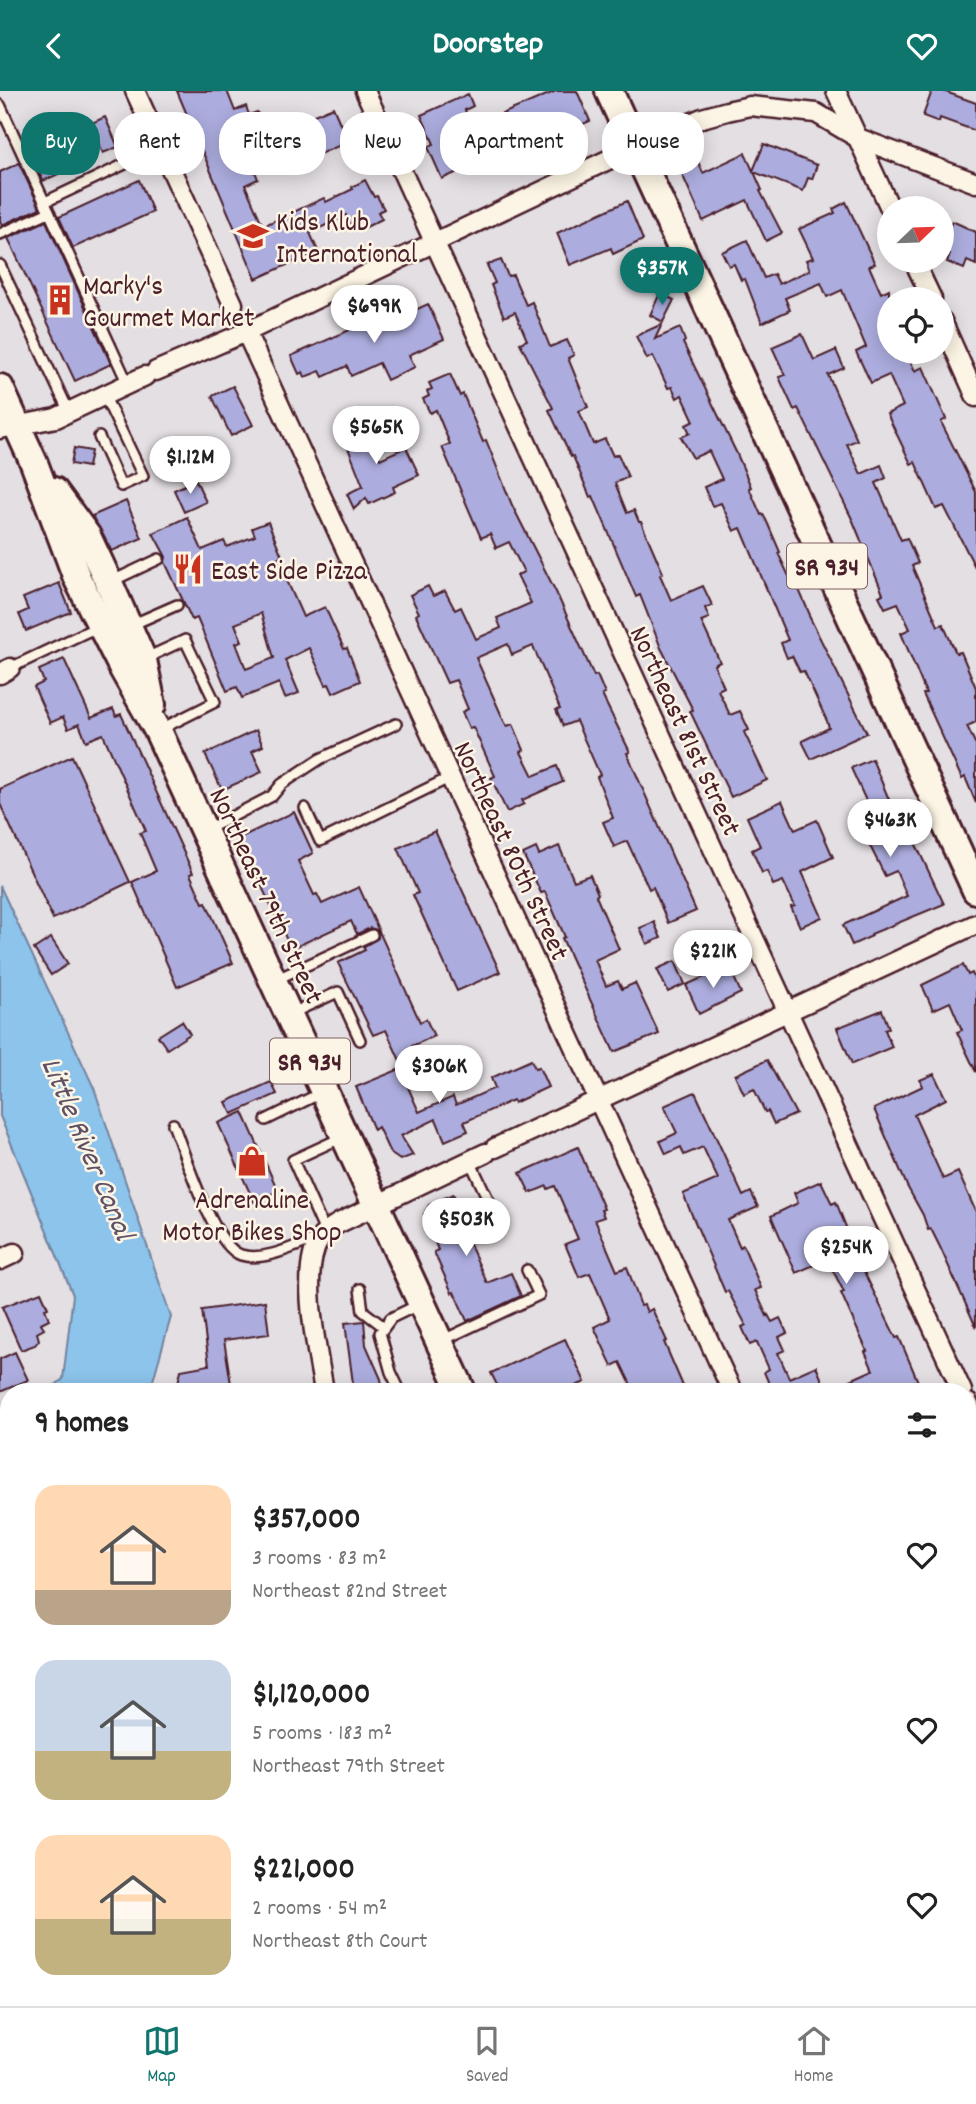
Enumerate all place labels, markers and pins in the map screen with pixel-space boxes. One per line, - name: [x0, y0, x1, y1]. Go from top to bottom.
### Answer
- place label: Kids Klub International: [276, 205, 418, 277]
- school or university icon: Kids Klub International: [236, 219, 270, 253]
- pin: $357K: [613, 247, 711, 307]
- place label: Marky's Gourmet Market: [83, 269, 254, 341]
- building icon: Marky's Gourmet Market: [43, 283, 77, 317]
- pin: $699K: [325, 285, 423, 345]
- pin: $565K: [327, 407, 425, 466]
- pin: $1.12M: [133, 437, 247, 496]
- restaurant icon: East Side Pizza: [171, 552, 205, 586]
- place label: East Side Pizza: [211, 554, 368, 594]
- pin: $463K: [841, 799, 939, 859]
- pin: $221K: [664, 930, 762, 990]
- pin: $306K: [390, 1045, 488, 1105]
- shop icon: Adrenaline Motor Bikes Shop: [235, 1144, 269, 1178]
- place label: Adrenaline Motor Bikes Shop: [162, 1183, 342, 1255]
- pin: $503K: [417, 1199, 515, 1258]
- pin: $254K: [797, 1227, 895, 1286]

